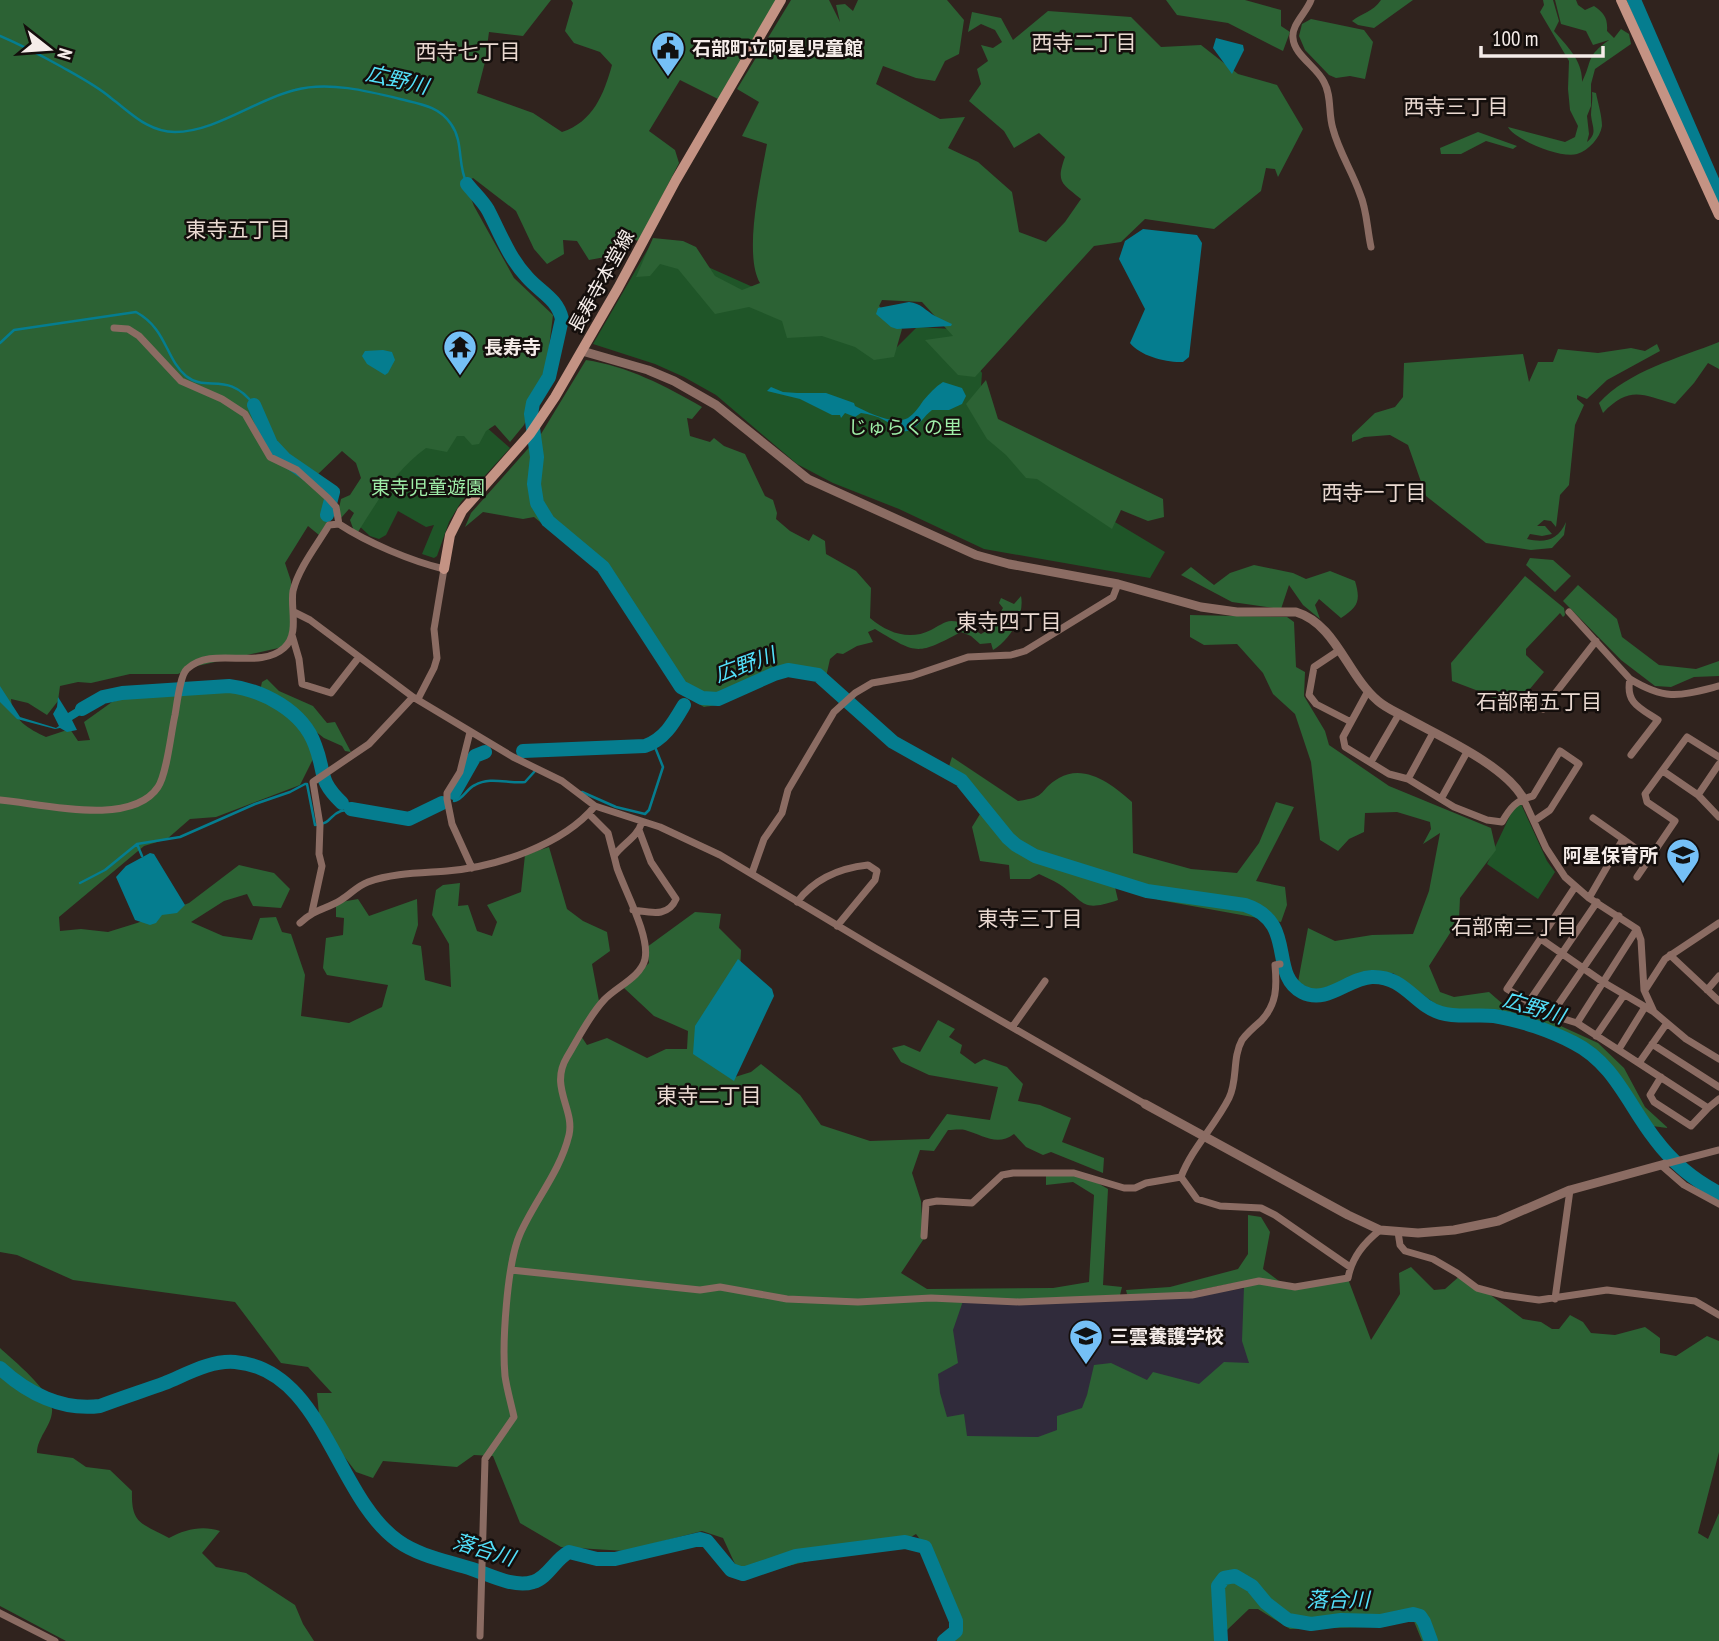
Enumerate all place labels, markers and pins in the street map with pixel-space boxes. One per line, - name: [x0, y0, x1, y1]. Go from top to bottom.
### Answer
- public building icon: 石部町立阿星児童館: [649, 29, 687, 78]
- place label: 石部町立阿星児童館: [692, 36, 863, 60]
- temple icon: 長寿寺: [441, 328, 479, 377]
- place label: 長寿寺: [484, 335, 541, 359]
- school or university icon: 阿星保育所: [1664, 836, 1702, 885]
- place label: 阿星保育所: [1563, 843, 1658, 867]
- school or university icon: 三雲養護学校: [1067, 1317, 1105, 1366]
- place label: 三雲養護学校: [1110, 1324, 1224, 1348]

